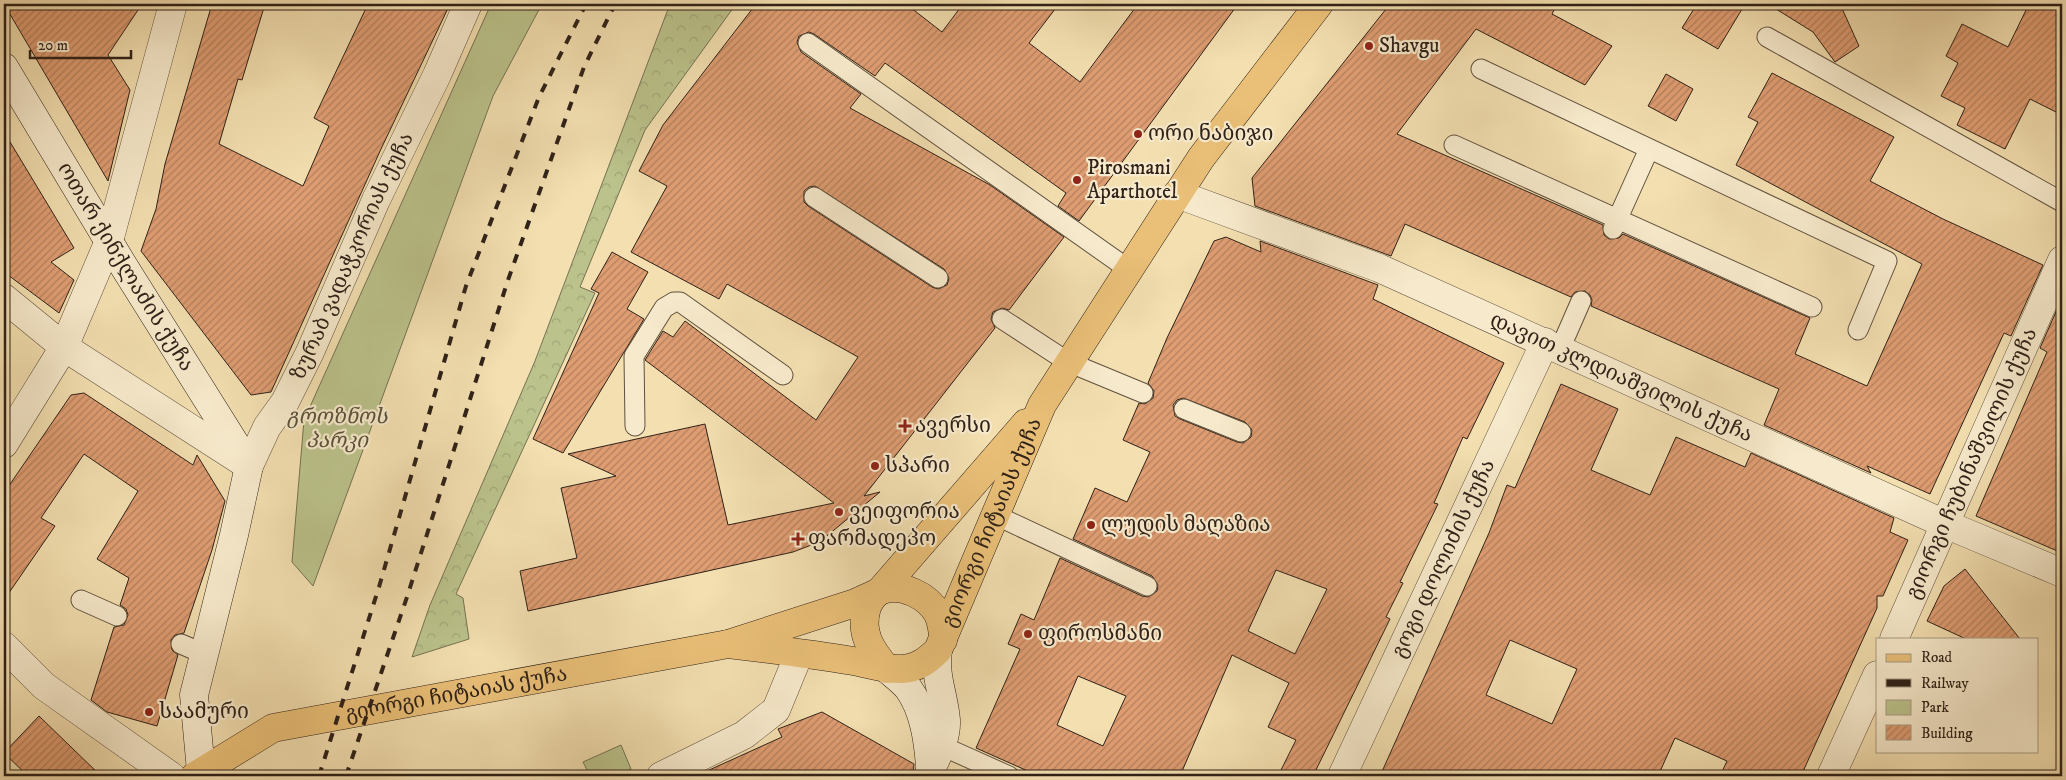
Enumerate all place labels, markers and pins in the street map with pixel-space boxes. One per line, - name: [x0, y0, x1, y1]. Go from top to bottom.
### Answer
- place label: Shavgu: [1379, 33, 1439, 59]
- marker: Shavgu: [1363, 40, 1375, 52]
- place label: ორი ნაბიჯი: [1148, 121, 1274, 147]
- marker: ორი ნაბიჯი: [1132, 128, 1144, 140]
- place label: Pirosmani Aparthotel: [1087, 155, 1178, 205]
- marker: Pirosmani Aparthotel: [1071, 174, 1083, 186]
- place label: ავერსი: [915, 413, 991, 439]
- marker: ავერსი: [899, 420, 911, 432]
- place label: სპარი: [885, 453, 950, 479]
- marker: სპარი: [869, 460, 881, 472]
- place label: ვეიფორია: [849, 499, 960, 525]
- marker: ვეიფორია: [833, 506, 845, 518]
- place label: ლუდის მაღაზია: [1101, 512, 1271, 538]
- marker: ლუდის მაღაზია: [1085, 519, 1097, 531]
- place label: ფარმადეპო: [808, 526, 936, 552]
- marker: ფარმადეპო: [792, 533, 804, 545]
- place label: ფიროსმანი: [1038, 621, 1162, 647]
- marker: ფიროსმანი: [1022, 628, 1034, 640]
- place label: საამური: [159, 699, 249, 725]
- marker: საამური: [143, 706, 155, 718]

